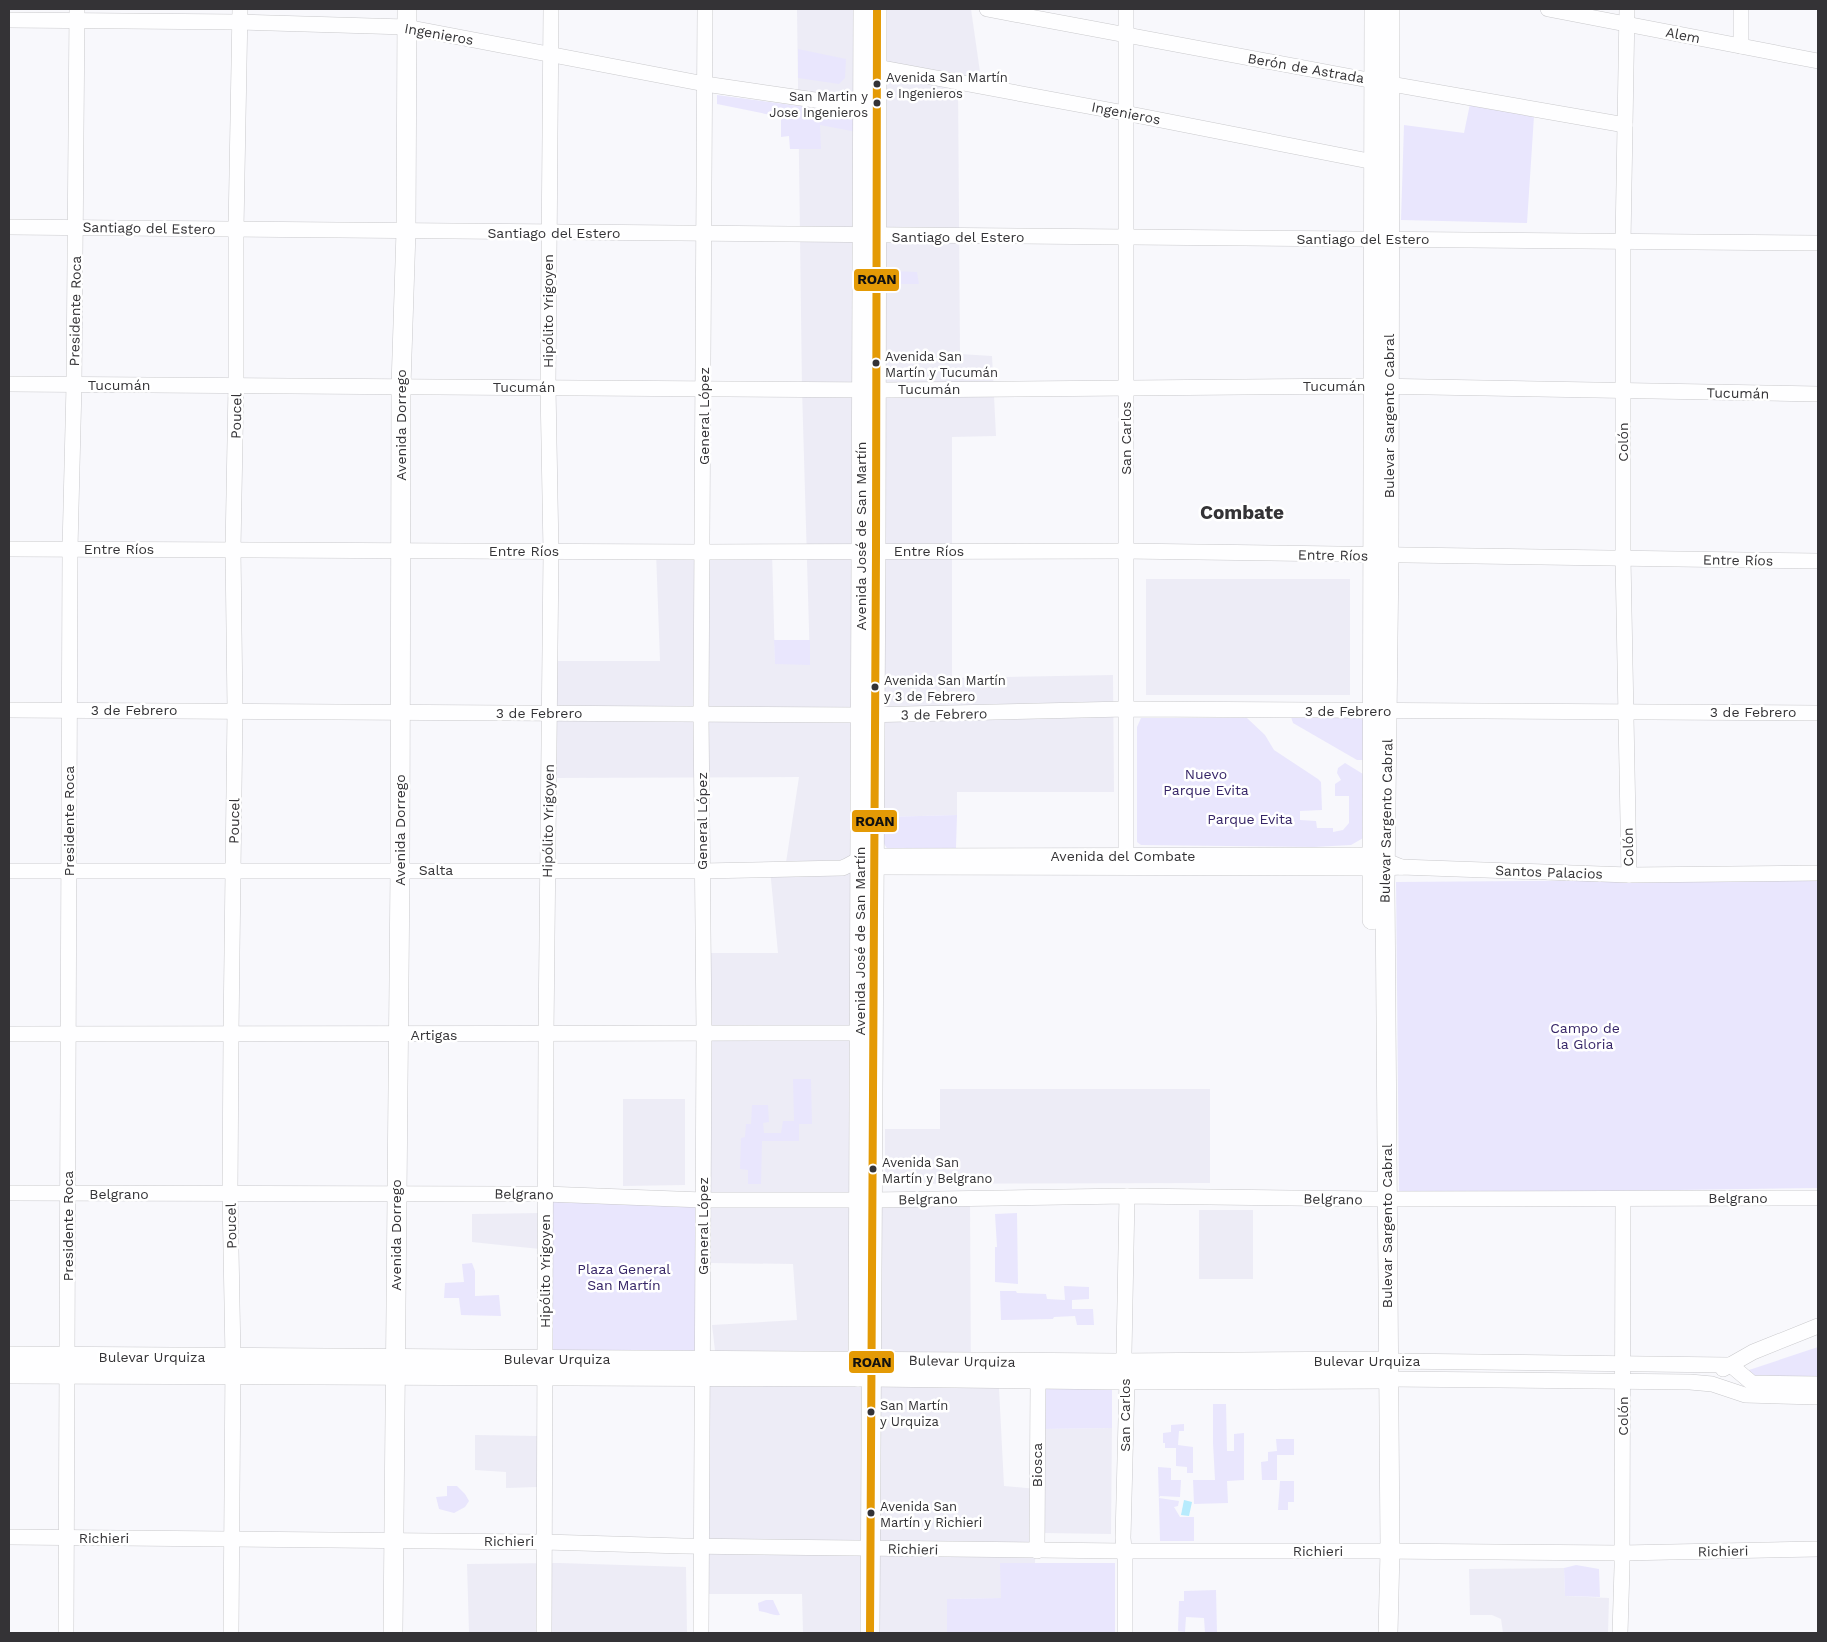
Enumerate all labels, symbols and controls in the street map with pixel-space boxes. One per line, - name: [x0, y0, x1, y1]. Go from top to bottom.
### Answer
- street label: Ingenieros: [403, 20, 475, 48]
- street label: Alem: [1664, 24, 1702, 46]
- street label: Berón de Astrada: [1246, 50, 1366, 86]
- place label: Avenida San Martín e Ingenieros: [886, 70, 1008, 101]
- marker: Avenida San Martín e Ingenieros: [872, 79, 882, 89]
- place label: San Martin y Jose Ingenieros: [769, 89, 868, 120]
- marker: San Martin y Jose Ingenieros: [872, 98, 882, 108]
- street label: Ingenieros: [1090, 98, 1162, 128]
- street label: Santiago del Estero: [82, 219, 216, 237]
- street label: Santiago del Estero: [487, 225, 621, 241]
- street label: Santiago del Estero: [891, 229, 1025, 245]
- street label: Santiago del Estero: [1296, 231, 1430, 247]
- street label: Hipólito Yrigoyen: [540, 254, 556, 368]
- street label: Presidente Roca: [66, 256, 84, 366]
- line badge: ROAN: [853, 268, 900, 292]
- text: ROAN: [857, 271, 897, 287]
- street label: Bulevar Sargento Cabral: [1381, 333, 1397, 498]
- place label: Avenida San Martín y Tucumán: [885, 349, 998, 380]
- marker: Avenida San Martín y Tucumán: [871, 358, 881, 368]
- street label: General López: [696, 367, 712, 465]
- street label: Avenida Dorrego: [393, 369, 409, 481]
- street label: Tucumán: [88, 377, 150, 393]
- street label: Tucumán: [1303, 378, 1365, 394]
- street label: Tucumán: [493, 379, 555, 395]
- street label: Tucumán: [898, 381, 960, 397]
- street label: Tucumán: [1707, 384, 1769, 402]
- street label: Poucel: [228, 392, 244, 439]
- street label: San Carlos: [1118, 401, 1134, 475]
- street label: Colón: [1615, 422, 1631, 462]
- street label: Avenida José de San Martín: [853, 442, 869, 630]
- district label: Combate: [1200, 501, 1284, 524]
- street label: Entre Ríos: [84, 541, 154, 557]
- street label: Entre Ríos: [489, 543, 559, 559]
- street label: Entre Ríos: [894, 543, 964, 559]
- street label: Entre Ríos: [1298, 546, 1368, 564]
- street label: Entre Ríos: [1703, 551, 1773, 569]
- place label: Avenida San Martín y 3 de Febrero: [884, 673, 1006, 704]
- marker: Avenida San Martín y 3 de Febrero: [870, 682, 880, 692]
- street label: 3 de Febrero: [91, 702, 177, 718]
- street label: 3 de Febrero: [1305, 703, 1391, 719]
- street label: 3 de Febrero: [1710, 704, 1796, 720]
- street label: 3 de Febrero: [496, 705, 582, 721]
- street label: 3 de Febrero: [901, 705, 987, 723]
- street label: Bulevar Sargento Cabral: [1377, 738, 1395, 903]
- street label: Hipólito Yrigoyen: [539, 764, 557, 878]
- street label: Presidente Roca: [61, 766, 77, 876]
- park label: Nuevo Parque Evita: [1163, 766, 1249, 798]
- street label: General López: [694, 772, 710, 870]
- street label: Avenida Dorrego: [392, 774, 408, 886]
- street label: Poucel: [226, 797, 242, 844]
- line badge: ROAN: [851, 809, 898, 833]
- park label: Parque Evita: [1207, 811, 1293, 827]
- text: ROAN: [855, 813, 895, 829]
- street label: Colón: [1620, 827, 1636, 867]
- street label: Avenida José de San Martín: [852, 847, 868, 1035]
- street label: Avenida del Combate: [1051, 848, 1195, 864]
- street label: Salta: [419, 862, 453, 878]
- street label: Santos Palacios: [1495, 862, 1603, 882]
- park label: Campo de la Gloria: [1550, 1020, 1620, 1052]
- street label: Artigas: [411, 1027, 457, 1043]
- street label: Bulevar Sargento Cabral: [1379, 1143, 1395, 1308]
- place label: Avenida San Martín y Belgrano: [882, 1155, 993, 1186]
- marker: Avenida San Martín y Belgrano: [868, 1164, 878, 1174]
- street label: Presidente Roca: [60, 1171, 76, 1281]
- street label: General López: [695, 1177, 711, 1275]
- street label: Avenida Dorrego: [388, 1179, 404, 1291]
- street label: Belgrano: [494, 1185, 554, 1203]
- street label: Belgrano: [89, 1186, 149, 1202]
- street label: Belgrano: [898, 1190, 958, 1208]
- street label: Belgrano: [1303, 1190, 1363, 1208]
- street label: Belgrano: [1708, 1190, 1768, 1206]
- street label: Poucel: [223, 1202, 239, 1249]
- street label: Hipólito Yrigoyen: [537, 1214, 553, 1328]
- park label: Plaza General San Martín: [577, 1261, 671, 1293]
- street label: Bulevar Urquiza: [98, 1349, 206, 1365]
- line badge: ROAN: [848, 1350, 895, 1374]
- street label: Bulevar Urquiza: [503, 1351, 611, 1367]
- street label: Bulevar Urquiza: [908, 1352, 1016, 1370]
- street label: Bulevar Urquiza: [1313, 1353, 1421, 1369]
- text: ROAN: [852, 1354, 892, 1370]
- street label: San Carlos: [1117, 1378, 1133, 1452]
- street label: Colón: [1615, 1396, 1631, 1436]
- place label: San Martín y Urquiza: [880, 1398, 948, 1429]
- marker: San Martín y Urquiza: [866, 1407, 876, 1417]
- street label: Biosca: [1029, 1443, 1045, 1487]
- place label: Avenida San Martín y Richieri: [880, 1499, 982, 1530]
- marker: Avenida San Martín y Richieri: [866, 1508, 876, 1518]
- street label: Richieri: [79, 1530, 129, 1546]
- street label: Richieri: [484, 1533, 534, 1549]
- street label: Richieri: [888, 1541, 938, 1557]
- street label: Richieri: [1293, 1543, 1343, 1559]
- street label: Richieri: [1698, 1543, 1748, 1559]

